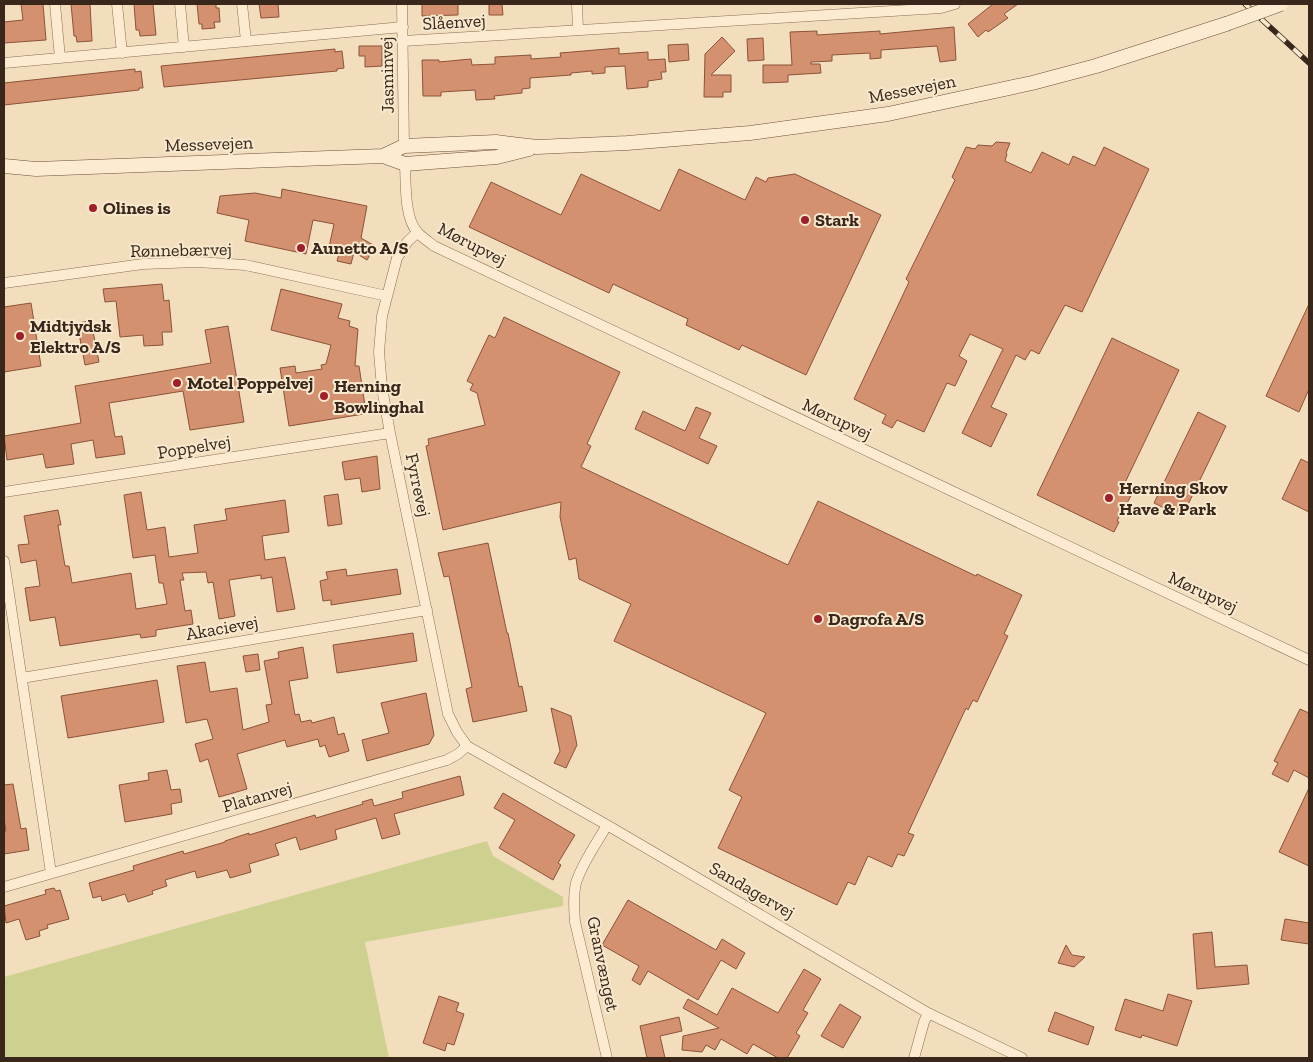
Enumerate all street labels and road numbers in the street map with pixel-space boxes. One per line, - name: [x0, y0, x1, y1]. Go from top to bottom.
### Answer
- street label: Slåenvej: [422, 9, 486, 35]
- street label: Jasminvej: [375, 36, 399, 114]
- street label: Messevejen: [866, 70, 958, 108]
- street label: Messevejen: [164, 131, 254, 157]
- street label: Mørupvej: [434, 217, 510, 271]
- street label: Rønnebærvej: [130, 238, 232, 262]
- street label: Mørupvej: [799, 393, 875, 445]
- street label: Poppelvej: [156, 430, 232, 464]
- street label: Fyrrevej: [401, 451, 435, 519]
- street label: Mørupvej: [1165, 566, 1241, 618]
- street label: Akacievej: [184, 611, 260, 645]
- street label: Platanvej: [220, 777, 294, 817]
- street label: Sandagervej: [705, 857, 799, 923]
- street label: Granvænget: [582, 914, 624, 1014]

